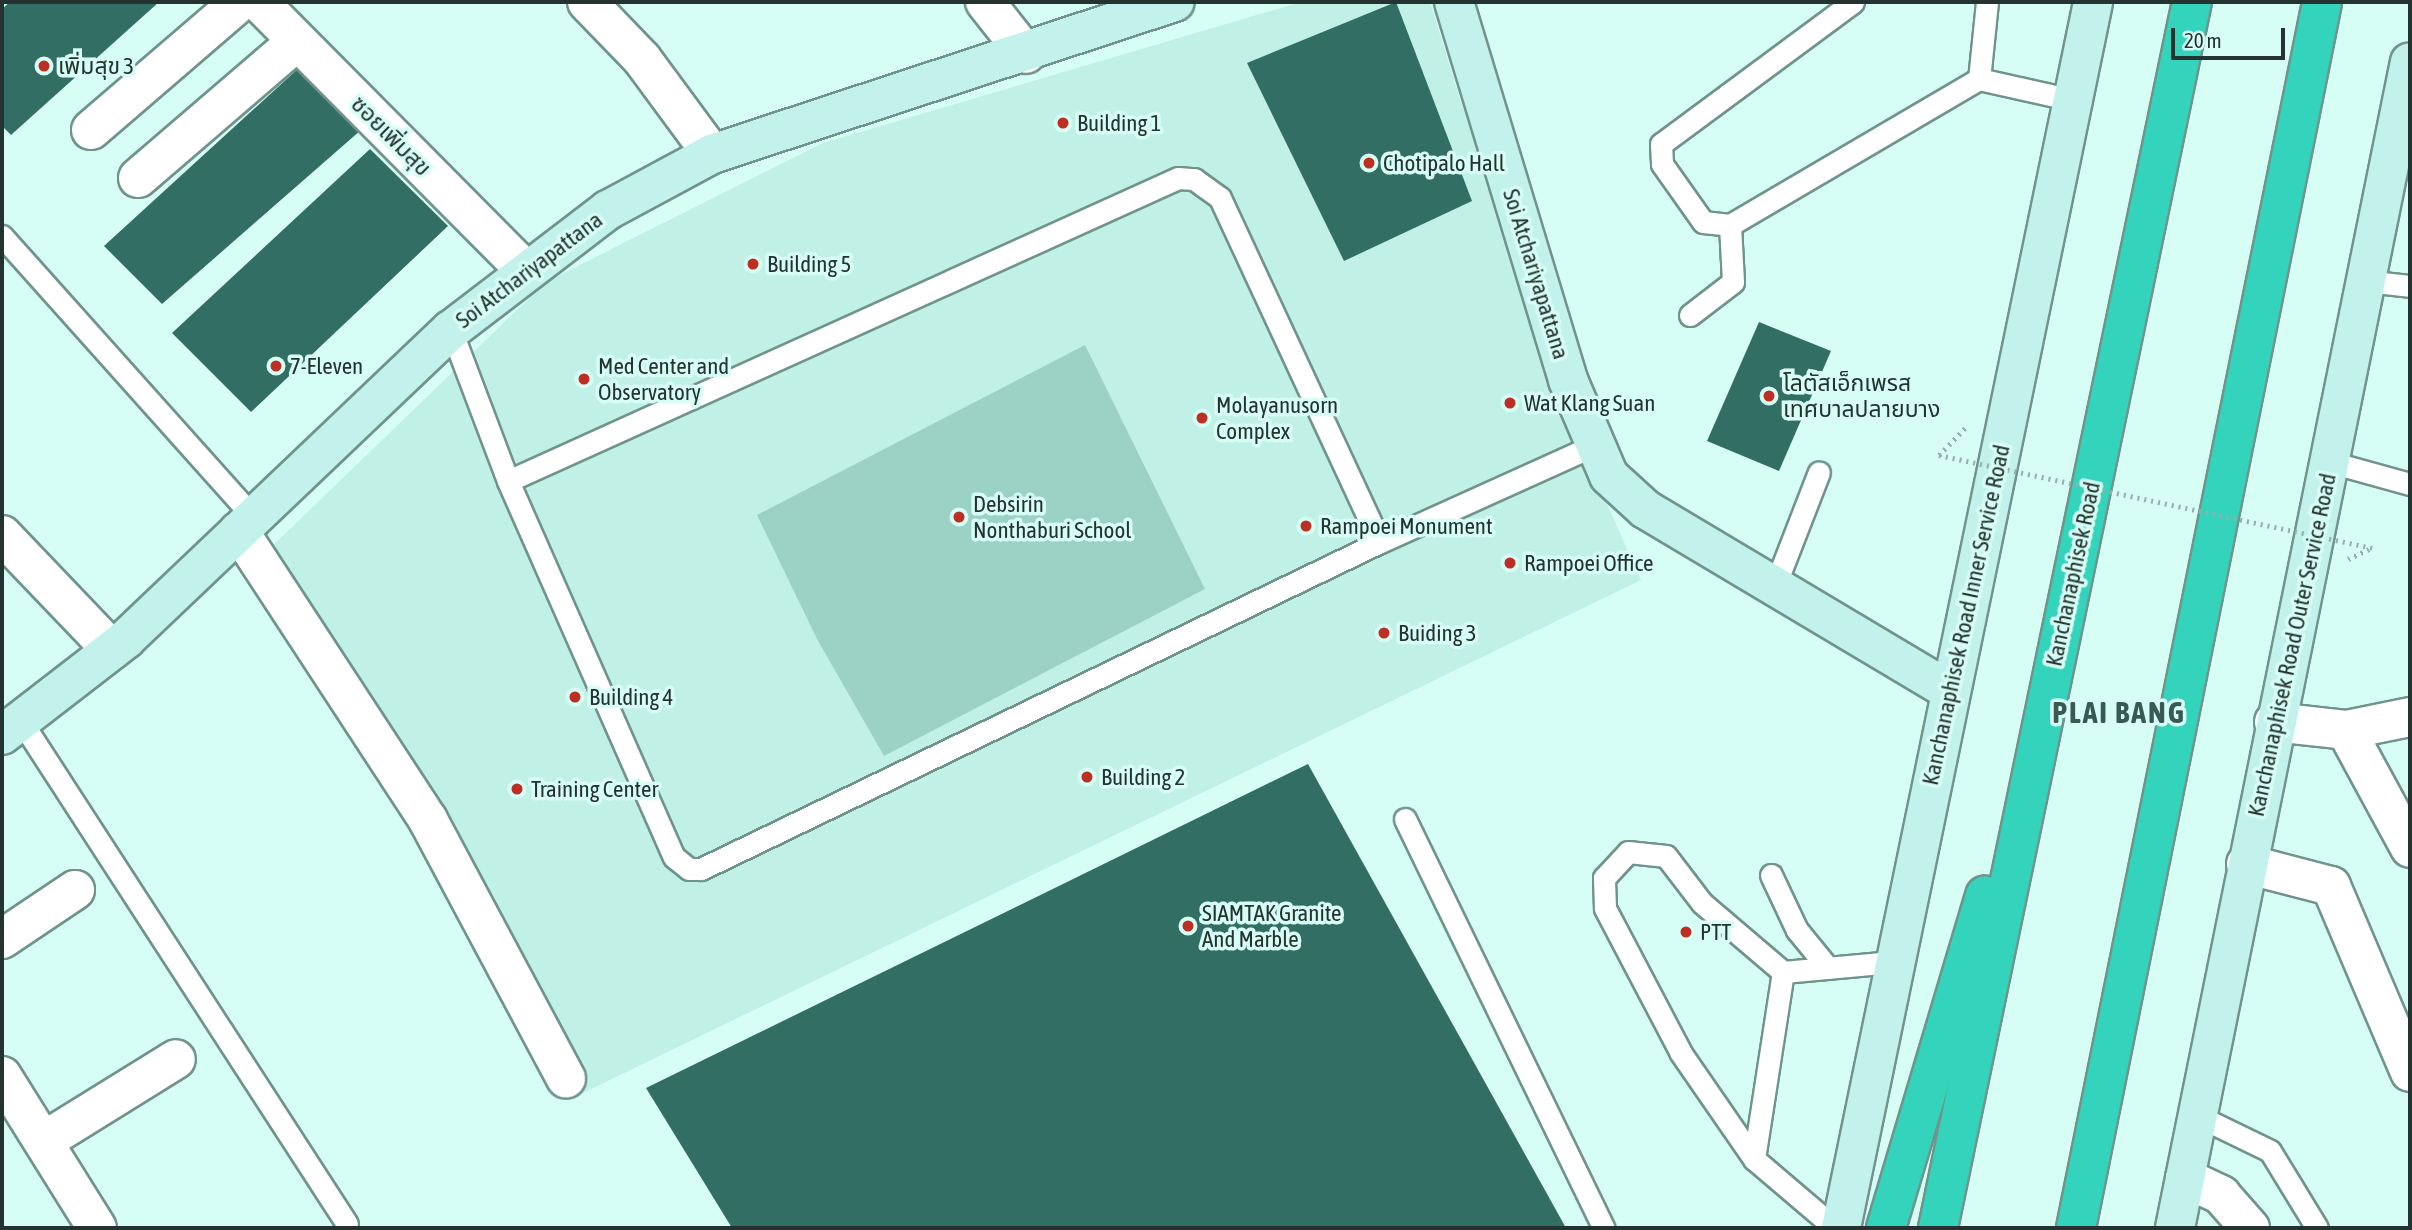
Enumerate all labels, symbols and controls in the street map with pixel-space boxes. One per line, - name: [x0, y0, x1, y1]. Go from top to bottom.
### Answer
- scale bar: [2174, 14, 2288, 58]
- text: 20 m: [2184, 28, 2222, 52]
- place label: เพิ่มสุข 3: [58, 52, 134, 80]
- marker: เพิ่มสุข 3: [36, 58, 52, 74]
- street label: ซอยเพิ่มสุข: [345, 90, 437, 182]
- place label: Building 1: [1077, 109, 1161, 137]
- marker: Building 1: [1055, 115, 1071, 131]
- place label: Chotipalo Hall: [1383, 149, 1505, 177]
- marker: Chotipalo Hall: [1361, 155, 1377, 171]
- street label: Soi Atchariyapattana: [1497, 186, 1575, 362]
- street label: Soi Atchariyapattana: [450, 206, 608, 334]
- place label: Building 5: [767, 250, 851, 278]
- marker: Building 5: [745, 256, 761, 272]
- place label: 7-Eleven: [290, 352, 363, 380]
- place label: Med Center and Observatory: [598, 352, 729, 406]
- marker: 7-Eleven: [268, 358, 284, 374]
- place label: โลตัสเอ็กเพรส เทศบาลปลายบาง: [1783, 369, 1940, 423]
- marker: Med Center and Observatory: [576, 371, 592, 387]
- marker: โลตัสเอ็กเพรส เทศบาลปลายบาง: [1761, 388, 1777, 404]
- place label: Wat Klang Suan: [1524, 389, 1655, 417]
- place label: Molayanusorn Complex: [1216, 391, 1338, 445]
- marker: Wat Klang Suan: [1502, 395, 1518, 411]
- marker: Molayanusorn Complex: [1194, 410, 1210, 426]
- street label: Kanchanaphisek Road Inner Service Road: [1916, 442, 2016, 788]
- street label: Kanchanaphisek Road Outer Service Road: [2242, 471, 2342, 819]
- street label: Kanchanaphisek Road: [2040, 479, 2106, 669]
- place label: Debsirin Nonthaburi School: [973, 490, 1131, 544]
- marker: Debsirin Nonthaburi School: [951, 509, 967, 525]
- place label: Rampoei Monument: [1320, 512, 1493, 540]
- marker: Rampoei Monument: [1298, 518, 1314, 534]
- place label: Rampoei Office: [1524, 549, 1653, 577]
- marker: Rampoei Office: [1502, 555, 1518, 571]
- place label: Buiding 3: [1398, 619, 1476, 647]
- marker: Buiding 3: [1376, 625, 1392, 641]
- place label: Building 4: [589, 683, 673, 711]
- marker: Building 4: [567, 689, 583, 705]
- district label: PLAI BANG: [2053, 694, 2185, 730]
- place label: Building 2: [1101, 763, 1185, 791]
- marker: Building 2: [1079, 769, 1095, 785]
- place label: Training Center: [531, 775, 658, 803]
- marker: Training Center: [509, 781, 525, 797]
- place label: SIAMTAK Granite And Marble: [1202, 899, 1342, 953]
- marker: SIAMTAK Granite And Marble: [1180, 918, 1196, 934]
- place label: PTT: [1700, 918, 1731, 946]
- marker: PTT: [1678, 924, 1694, 940]

